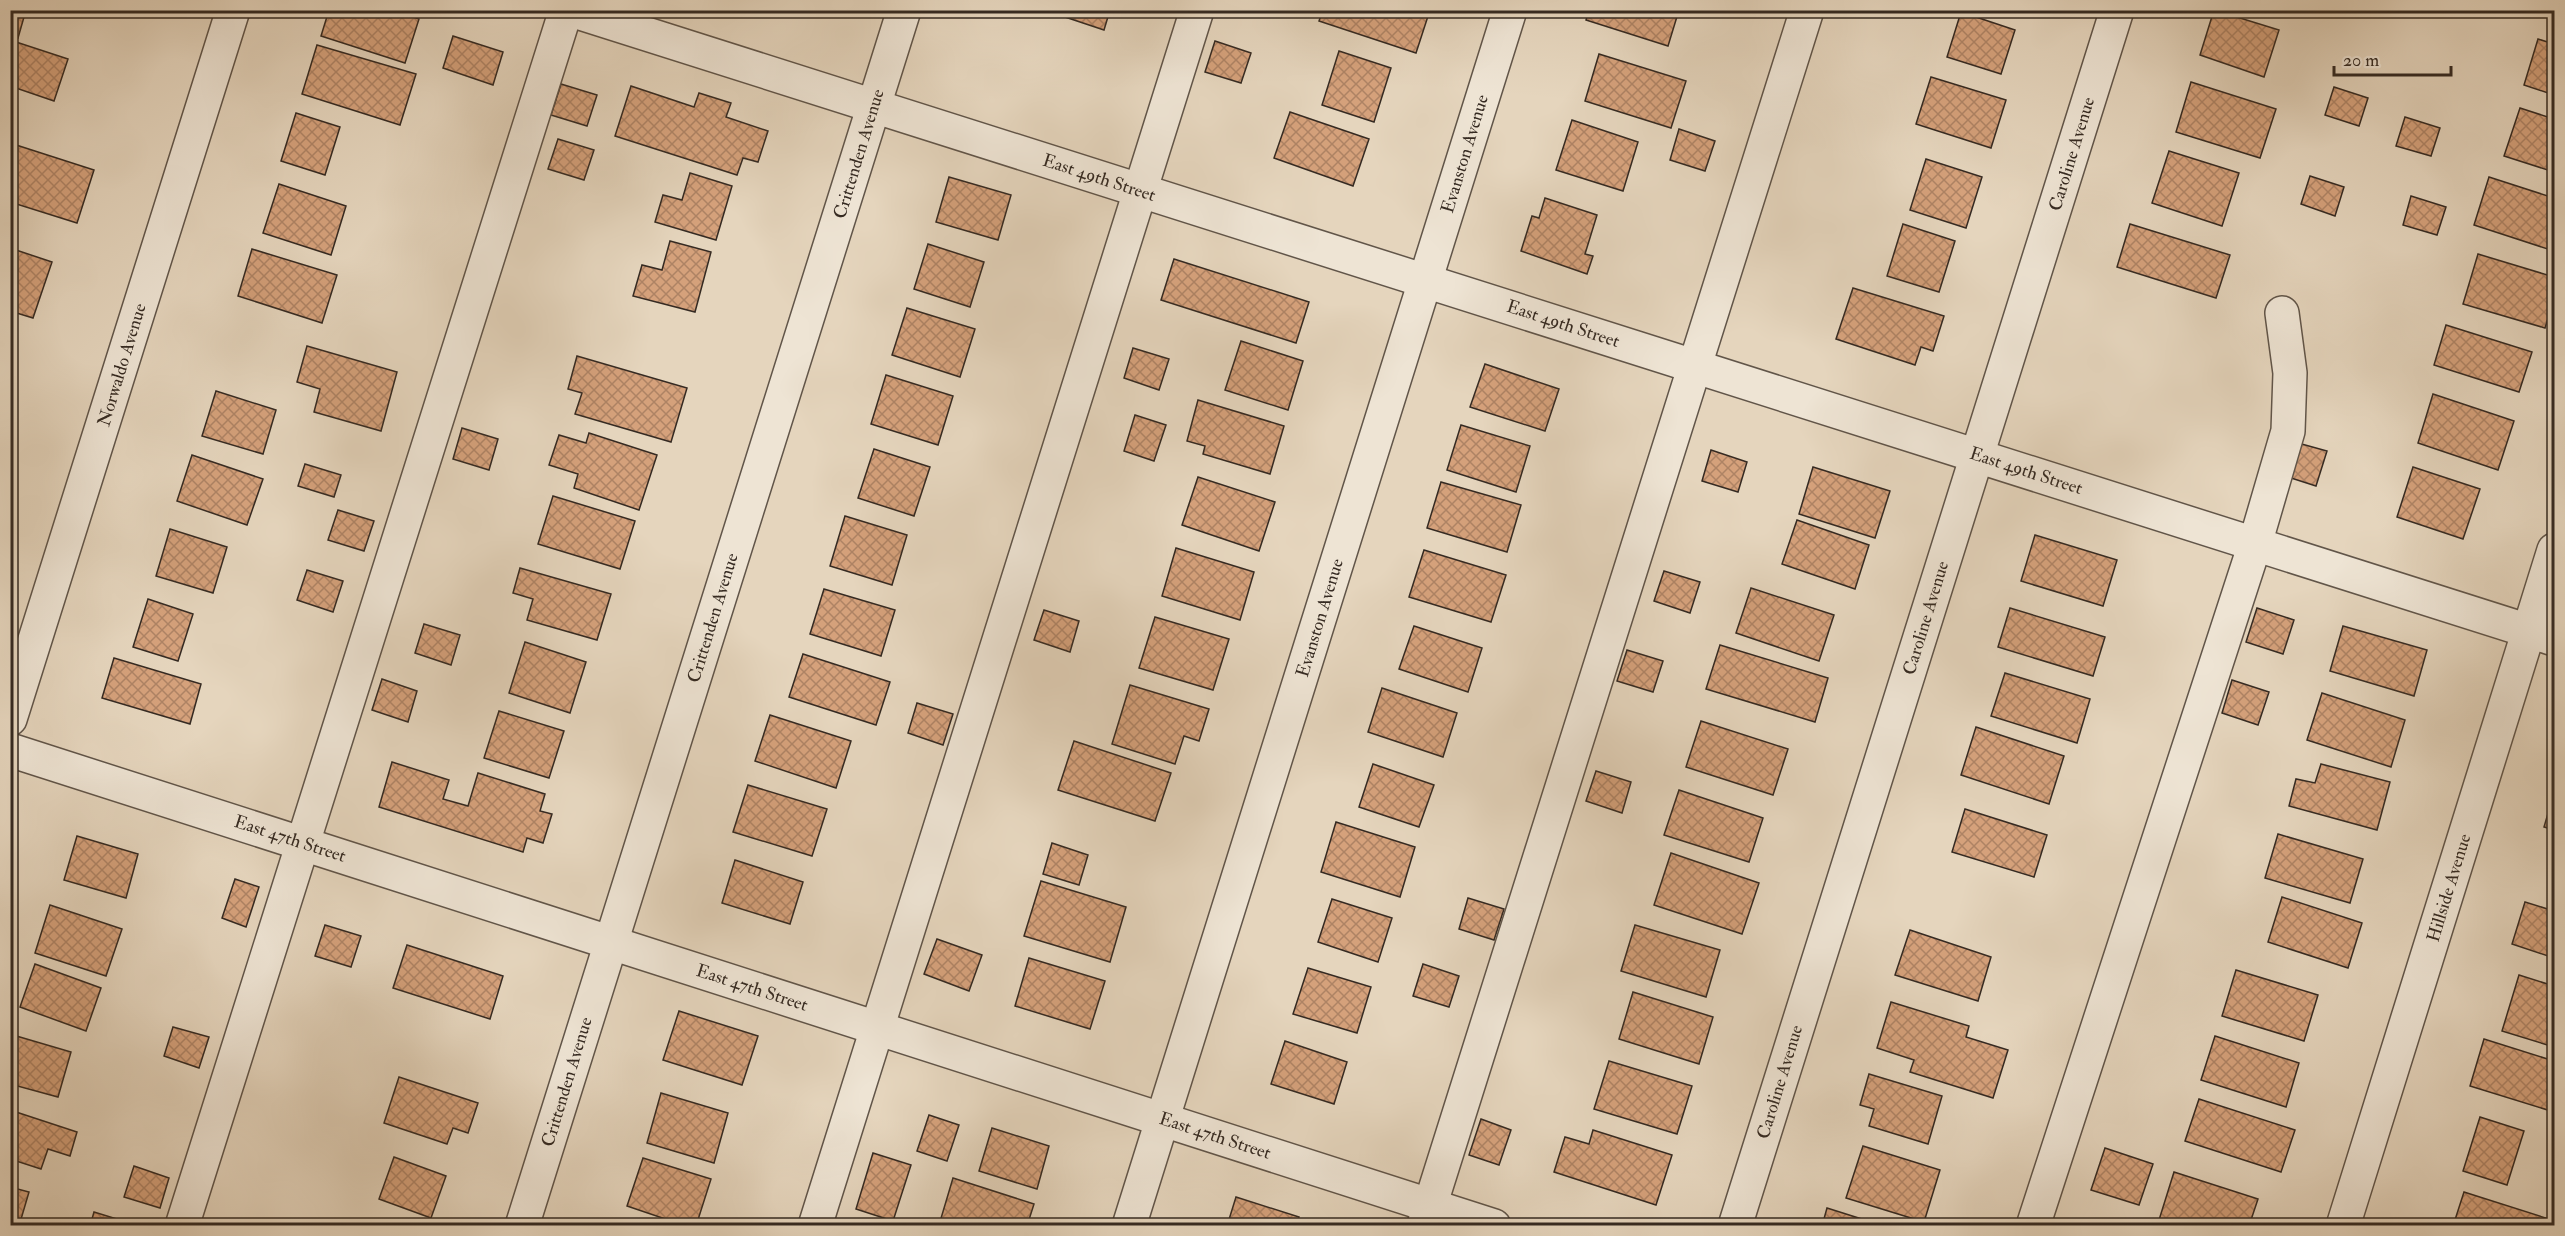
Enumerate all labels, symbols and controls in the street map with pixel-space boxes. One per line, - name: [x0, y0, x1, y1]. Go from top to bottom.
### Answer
- scale bar: [2334, 39, 2451, 77]
- text: 20 m: [2343, 49, 2379, 72]
- street label: Crittenden Avenue: [828, 86, 890, 222]
- street label: Evanston Avenue: [1436, 91, 1494, 216]
- street label: Caroline Avenue: [2044, 94, 2100, 214]
- street label: East 49th Street: [1040, 149, 1159, 207]
- street label: East 49th Street: [1504, 295, 1623, 353]
- street label: Norwaldo Avenue: [92, 300, 152, 429]
- street label: East 49th Street: [1967, 442, 2086, 500]
- street label: Crittenden Avenue: [682, 550, 744, 686]
- street label: Evanston Avenue: [1291, 555, 1349, 680]
- street label: Caroline Avenue: [1898, 558, 1954, 678]
- street label: East 47th Street: [231, 810, 349, 868]
- street label: Hillside Avenue: [2422, 831, 2476, 945]
- street label: East 47th Street: [693, 959, 811, 1017]
- street label: Crittenden Avenue: [536, 1014, 598, 1150]
- street label: Caroline Avenue: [1752, 1022, 1808, 1142]
- street label: East 47th Street: [1156, 1107, 1274, 1165]

